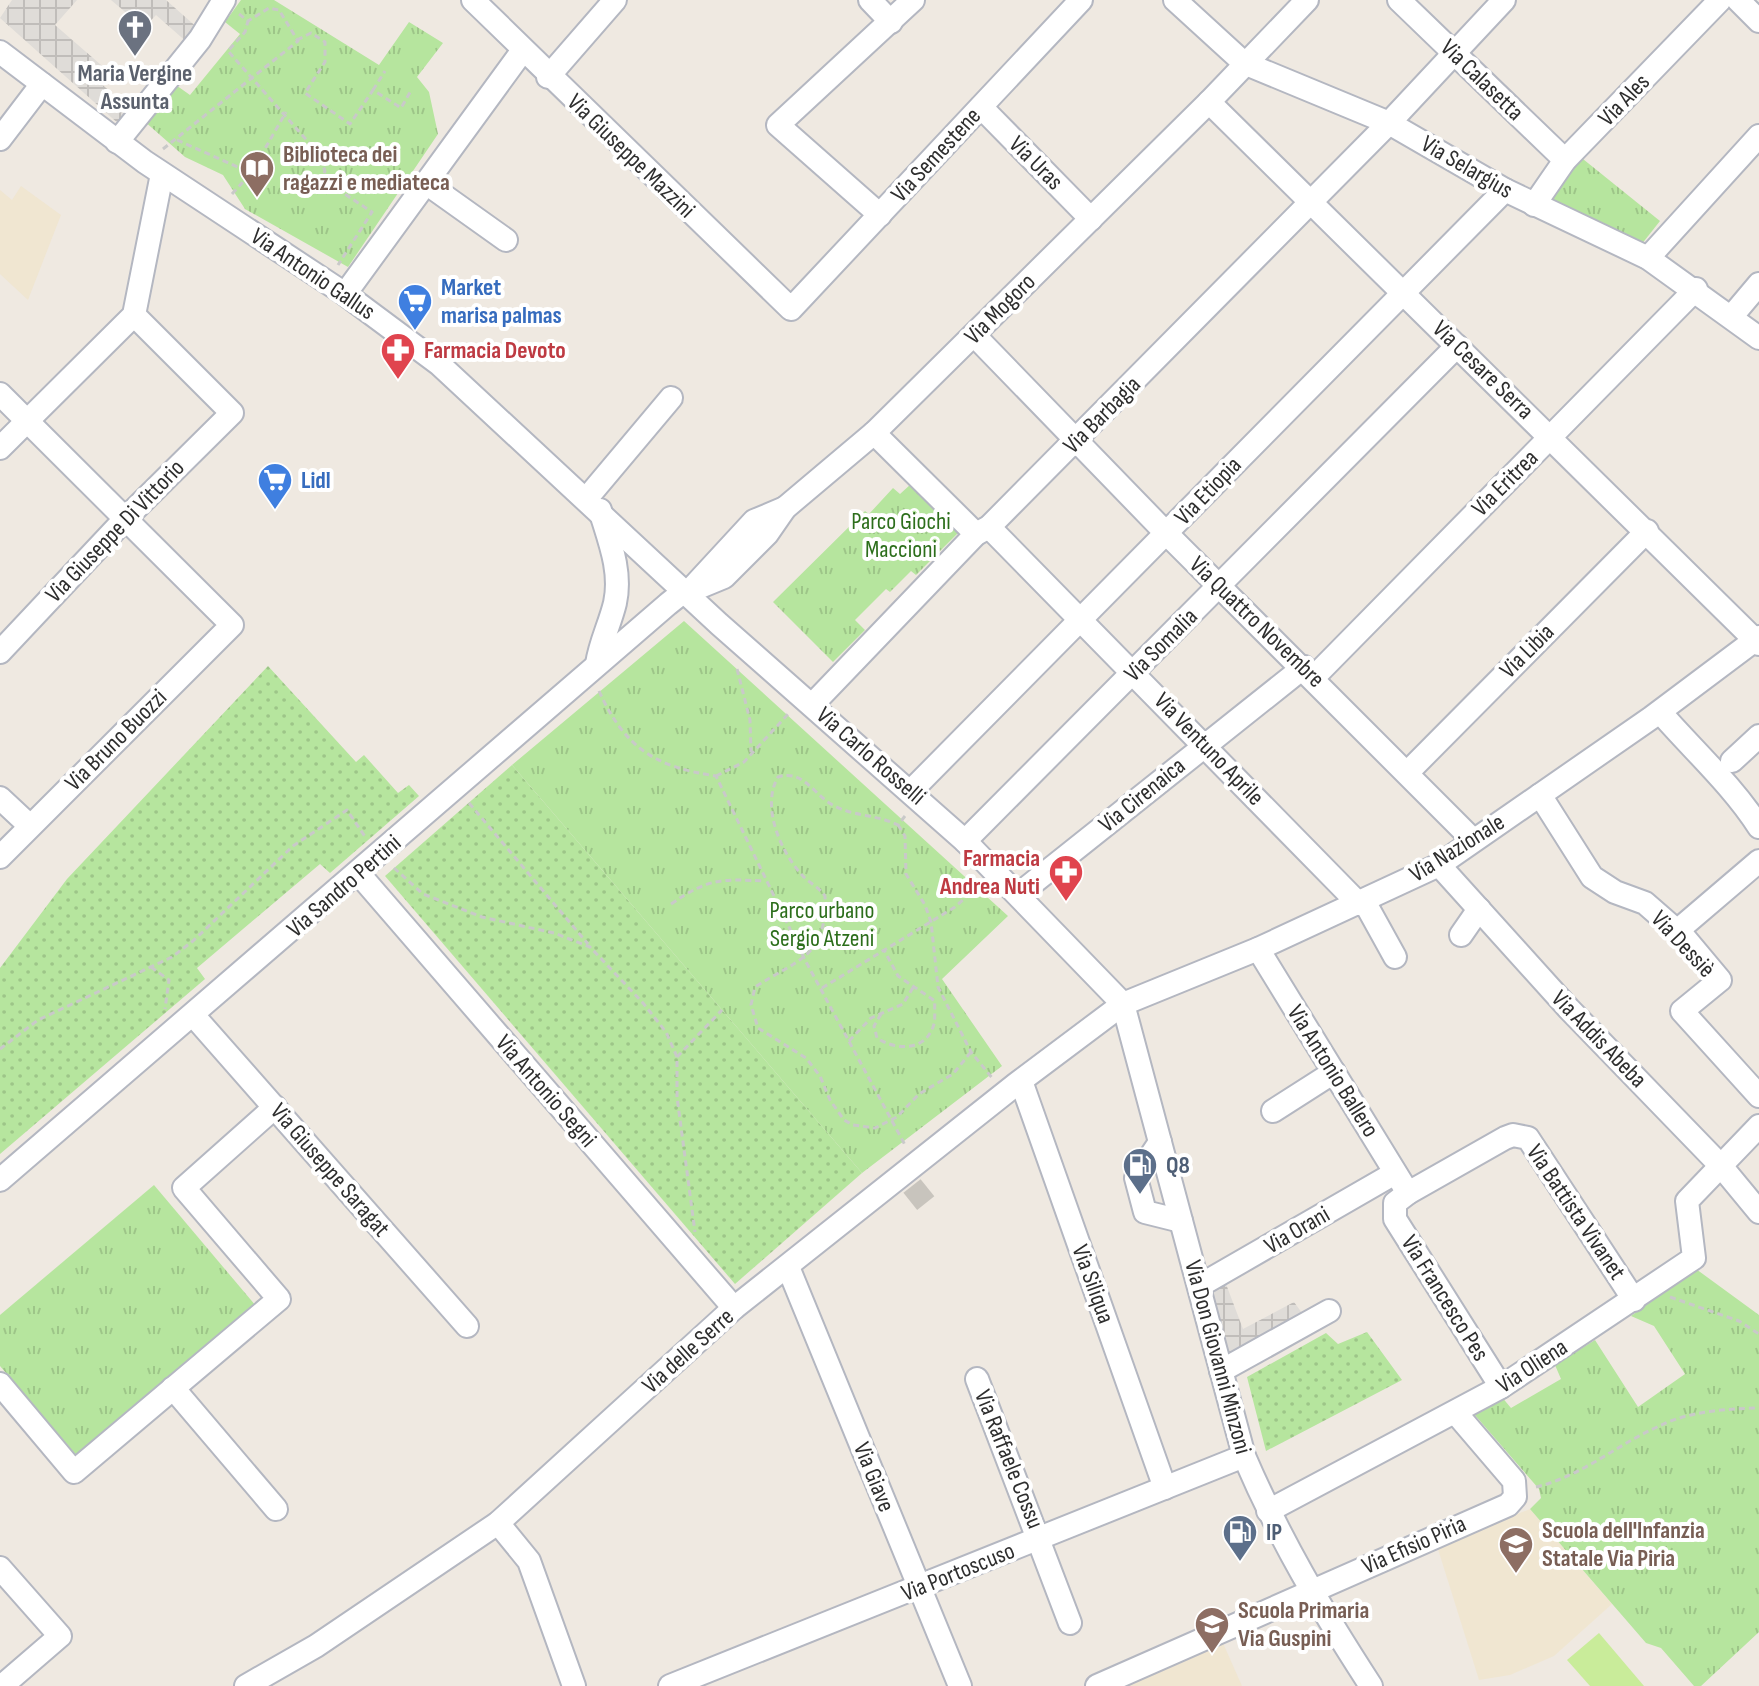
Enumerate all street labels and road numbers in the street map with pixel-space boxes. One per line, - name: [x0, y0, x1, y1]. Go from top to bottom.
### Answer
- street label: Via Calasetta: [1434, 33, 1530, 127]
- street label: Via Ales: [1592, 68, 1656, 132]
- street label: Via Giuseppe Mazzini: [561, 88, 701, 224]
- street label: Via Semestene: [885, 102, 987, 208]
- street label: Via Selargius: [1416, 129, 1518, 205]
- street label: Via Uras: [1003, 130, 1069, 196]
- street label: Via Antonio Gallus: [245, 222, 381, 326]
- street label: Via Mogoro: [959, 268, 1041, 350]
- street label: Via Cesare Serra: [1426, 315, 1540, 425]
- street label: Via Barbagia: [1057, 370, 1147, 460]
- street label: Via Eritrea: [1466, 444, 1544, 522]
- street label: Via Etiopia: [1169, 451, 1247, 531]
- street label: Via Giuseppe Di Vittorio: [39, 453, 191, 609]
- street label: Via Quattro Novembre: [1183, 550, 1331, 694]
- street label: Via Somalia: [1118, 602, 1204, 688]
- street label: Via Libia: [1494, 618, 1560, 684]
- street label: Via Bruno Buozzi: [59, 683, 173, 797]
- street label: Via Ventuno Aprile: [1148, 686, 1270, 812]
- street label: Via Carlo Rosselli: [810, 701, 932, 811]
- street label: Via Cirenaica: [1093, 751, 1191, 839]
- street label: Via Nazionale: [1404, 807, 1510, 889]
- street label: Via Sandro Pertini: [281, 829, 407, 943]
- street label: Via Dessiè: [1645, 905, 1721, 983]
- street label: Via Addis Abeba: [1545, 984, 1653, 1094]
- street label: Via Antonio Ballero: [1281, 1000, 1385, 1142]
- street label: Via Antonio Segni: [489, 1029, 603, 1153]
- street label: Via Giuseppe Saragat: [264, 1097, 396, 1243]
- street label: Via Battista Vivanet: [1520, 1139, 1632, 1285]
- street label: Via Orani: [1259, 1200, 1335, 1260]
- street label: Via Francesco Pes: [1395, 1230, 1495, 1366]
- street label: Via Siliqua: [1065, 1241, 1121, 1327]
- street label: Via Don Giovanni Minzoni: [1178, 1257, 1258, 1457]
- street label: Via delle Serre: [636, 1302, 740, 1400]
- street label: Via Oliena: [1491, 1332, 1573, 1400]
- street label: Via Raffaele Cossu: [968, 1385, 1050, 1533]
- street label: Via Giave: [847, 1438, 901, 1516]
- street label: Via Efisio Piria: [1358, 1509, 1470, 1581]
- street label: Via Portoscuso: [897, 1536, 1019, 1608]

